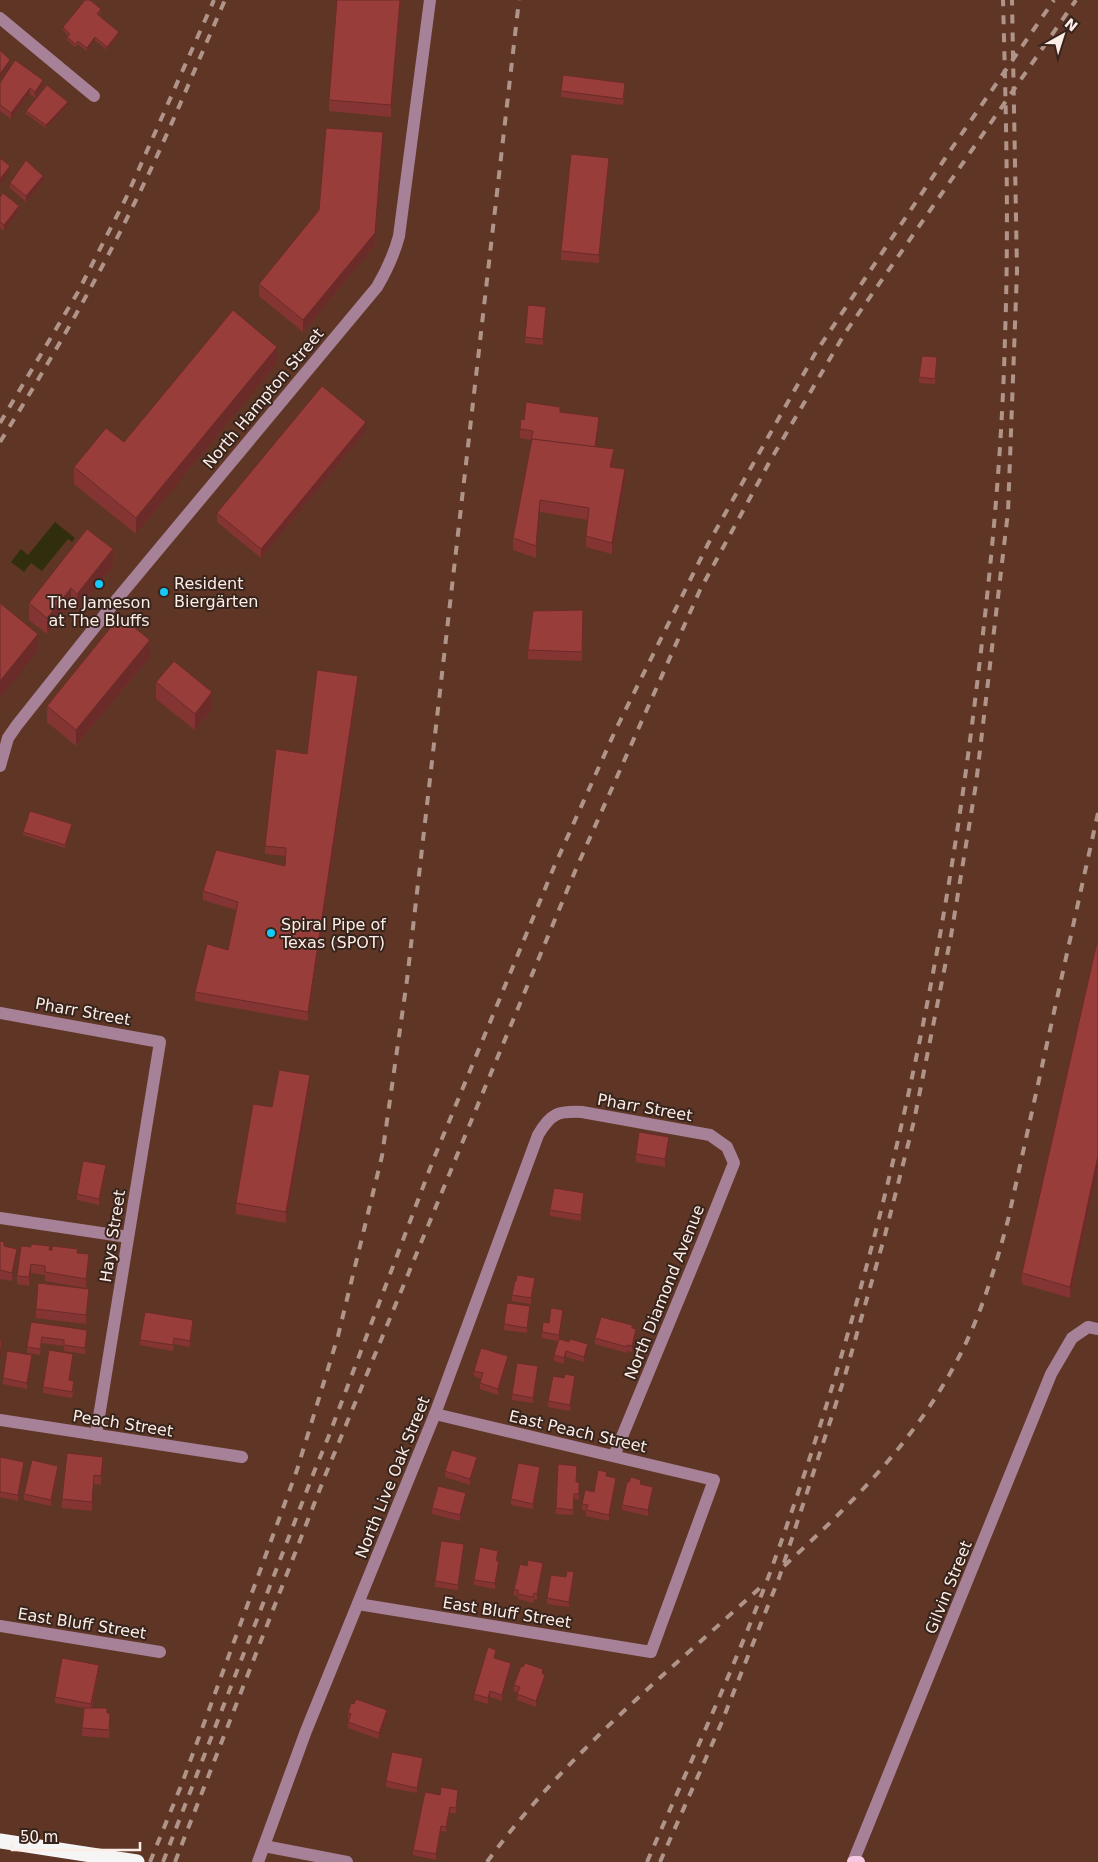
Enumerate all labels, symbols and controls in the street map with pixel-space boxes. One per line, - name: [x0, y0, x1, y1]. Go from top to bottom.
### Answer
- north arrow: [1038, 10, 1088, 60]
- text: N: [1062, 15, 1081, 35]
- street label: North Hampton Street: [199, 324, 328, 472]
- place label: Resident Biergärten: [174, 574, 258, 611]
- marker: The Jameson at The Bluffs: [93, 578, 105, 590]
- marker: Resident Biergärten: [158, 586, 170, 598]
- place label: The Jameson at The Bluffs: [46, 593, 151, 630]
- place label: Spiral Pipe of Texas (SPOT): [280, 915, 386, 952]
- marker: Spiral Pipe of Texas (SPOT): [265, 927, 277, 939]
- street label: Pharr Street: [34, 994, 132, 1029]
- street label: Pharr Street: [596, 1090, 694, 1125]
- street label: Hays Street: [96, 1188, 129, 1284]
- street label: North Diamond Avenue: [621, 1202, 708, 1382]
- street label: North Live Oak Street: [351, 1393, 434, 1561]
- street label: Peach Street: [71, 1406, 174, 1441]
- street label: East Peach Street: [507, 1406, 649, 1457]
- street label: Gilvin Street: [921, 1538, 976, 1637]
- street label: East Bluff Street: [441, 1593, 573, 1632]
- street label: East Bluff Street: [16, 1604, 148, 1643]
- scale bar: [12, 1820, 140, 1852]
- text: 50 m: [20, 1828, 58, 1846]

